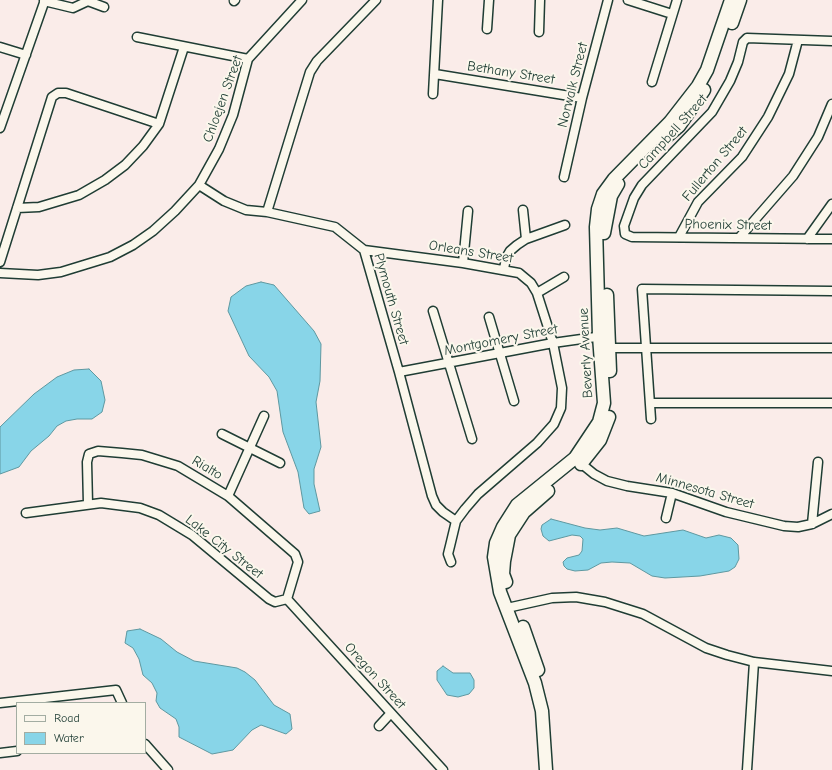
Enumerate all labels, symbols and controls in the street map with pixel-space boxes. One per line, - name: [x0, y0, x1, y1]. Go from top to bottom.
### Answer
- street label: Norwalk Street: [554, 41, 592, 129]
- street label: Chloejen Street: [199, 53, 247, 145]
- street label: Bethany Street: [466, 58, 556, 88]
- street label: Campbell Street: [635, 91, 711, 173]
- street label: Fullerton Street: [679, 123, 751, 205]
- street label: Phoenix Street: [684, 216, 772, 234]
- street label: Orleans Street: [428, 237, 514, 267]
- street label: Plymouth Street: [370, 251, 412, 347]
- street label: Beverly Avenue: [575, 307, 597, 399]
- street label: Montgomery Street: [443, 321, 559, 359]
- street label: Rialto: [189, 452, 225, 484]
- street label: Minnesota Street: [654, 469, 756, 513]
- street label: Lake City Street: [182, 511, 266, 583]
- street label: Oregon Street: [341, 639, 409, 713]
- legend: [16, 702, 146, 754]
- text: Road: [54, 711, 80, 725]
- text: Water: [54, 731, 84, 745]

